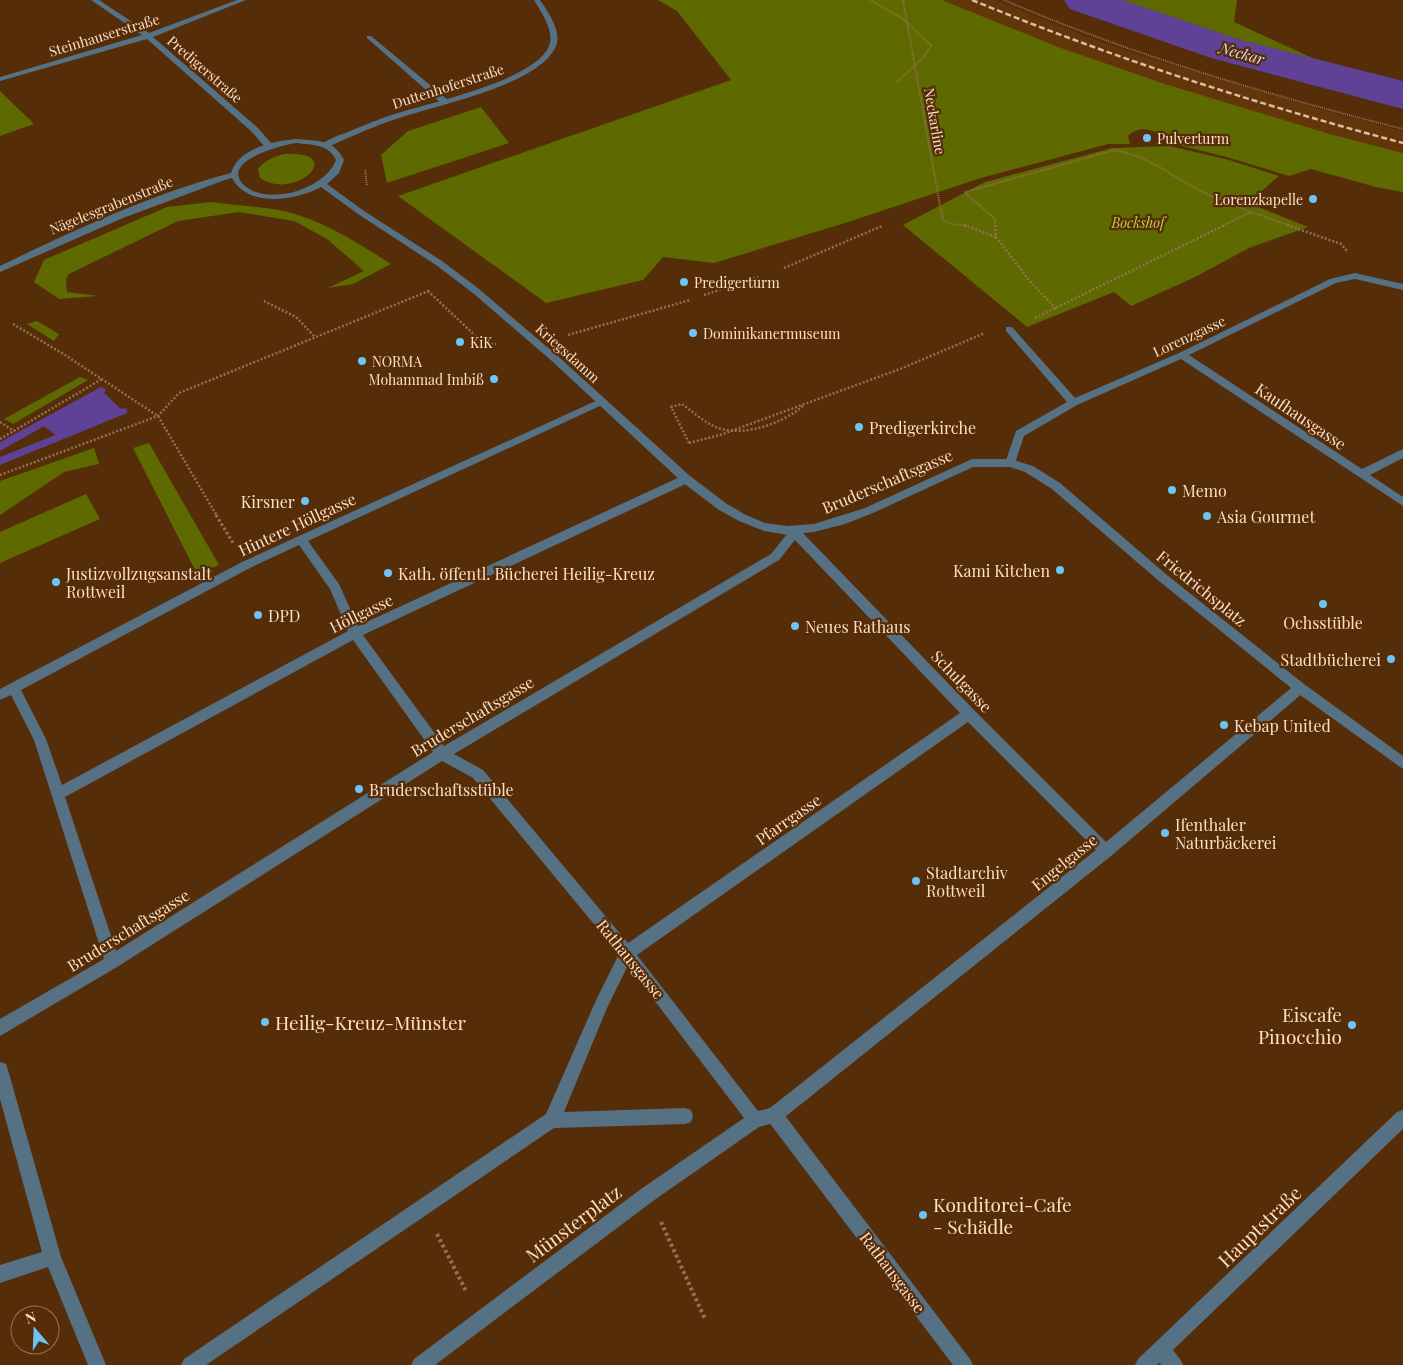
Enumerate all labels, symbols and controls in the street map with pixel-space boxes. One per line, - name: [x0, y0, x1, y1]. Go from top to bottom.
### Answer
- street label: Steinhauserstraße: [46, 9, 162, 61]
- street label: Predigerstraße: [163, 31, 247, 107]
- water label: Neckar: [1215, 37, 1267, 69]
- street label: Duttenhoferstraße: [390, 59, 506, 113]
- street label: Neckarline: [920, 86, 950, 156]
- place label: Pulverturm: [1157, 129, 1230, 148]
- marker: Pulverturm: [1141, 132, 1153, 144]
- street label: Nägelesgrabenstraße: [46, 172, 176, 238]
- place label: Lorenzkapelle: [1214, 190, 1303, 209]
- marker: Lorenzkapelle: [1307, 193, 1319, 205]
- park label: Bockshof: [1110, 213, 1167, 232]
- place label: Predigerturm: [694, 273, 780, 292]
- marker: Predigerturm: [678, 276, 690, 288]
- street label: Lorenzgasse: [1150, 311, 1228, 361]
- street label: Kriegsdamm: [532, 319, 605, 387]
- place label: Dominikanermuseum: [703, 324, 841, 343]
- marker: Dominikanermuseum: [687, 327, 699, 339]
- place label: KiK: [470, 333, 493, 352]
- marker: KiK: [454, 336, 466, 348]
- place label: NORMA: [372, 352, 422, 371]
- marker: NORMA: [356, 355, 368, 367]
- place label: Mohammad Imbiß: [369, 370, 484, 389]
- marker: Mohammad Imbiß: [488, 373, 500, 385]
- street label: Kaufhausgasse: [1251, 378, 1351, 454]
- place label: Predigerkirche: [869, 417, 976, 438]
- marker: Predigerkirche: [853, 421, 865, 433]
- street label: Bruderschaftsgasse: [819, 444, 955, 518]
- place label: Memo: [1182, 480, 1227, 501]
- marker: Memo: [1166, 484, 1178, 496]
- street label: Hintere Höllgasse: [235, 488, 359, 560]
- place label: Kirsner: [241, 491, 295, 512]
- marker: Kirsner: [299, 495, 311, 507]
- place label: Asia Gourmet: [1216, 506, 1315, 527]
- marker: Asia Gourmet: [1201, 510, 1213, 522]
- street label: Friedrichsplatz: [1153, 545, 1251, 631]
- place label: Kami Kitchen: [953, 560, 1050, 581]
- place label: Justizvollzugsanstalt Rottweil: [65, 563, 212, 602]
- place label: Kath. öffentl. Bücherei Heilig-Kreuz: [398, 563, 655, 584]
- marker: Kami Kitchen: [1054, 564, 1066, 576]
- marker: Kath. öffentl. Bücherei Heilig-Kreuz: [382, 567, 394, 579]
- marker: Justizvollzugsanstalt Rottweil: [50, 576, 62, 588]
- street label: Höllgasse: [326, 589, 396, 637]
- marker: Ochsstüble: [1317, 598, 1329, 610]
- place label: DPD: [268, 605, 300, 626]
- marker: DPD: [252, 609, 264, 621]
- place label: Ochsstüble: [1283, 612, 1363, 633]
- place label: Neues Rathaus: [805, 616, 910, 637]
- marker: Neues Rathaus: [789, 620, 801, 632]
- street label: Schulgasse: [927, 646, 997, 716]
- place label: Stadtbücherei: [1281, 649, 1381, 670]
- marker: Stadtbücherei: [1385, 653, 1397, 665]
- street label: Bruderschaftsgasse: [407, 671, 537, 761]
- place label: Kebap United: [1234, 715, 1331, 736]
- marker: Kebap United: [1218, 719, 1230, 731]
- place label: Bruderschaftsstüble: [369, 779, 514, 800]
- marker: Bruderschaftsstüble: [353, 783, 365, 795]
- street label: Pfarrgasse: [751, 789, 825, 849]
- place label: Ifenthaler Naturbäckerei: [1175, 814, 1277, 853]
- marker: Ifenthaler Naturbäckerei: [1159, 827, 1171, 839]
- street label: Engelgasse: [1027, 829, 1101, 895]
- place label: Stadtarchiv Rottweil: [926, 862, 1008, 901]
- marker: Stadtarchiv Rottweil: [910, 875, 922, 887]
- street label: Bruderschaftsgasse: [63, 884, 193, 976]
- street label: Rathausgasse: [592, 915, 670, 1003]
- place label: Eiscafe Pinocchio: [1258, 1001, 1342, 1049]
- place label: Heilig-Kreuz-Münster: [275, 1009, 467, 1035]
- marker: Heilig-Kreuz-Münster: [259, 1016, 271, 1028]
- marker: Eiscafe Pinocchio: [1346, 1019, 1358, 1031]
- street label: Münsterplatz: [520, 1178, 626, 1268]
- street label: Hauptstraße: [1212, 1180, 1306, 1272]
- place label: Konditorei-Cafe - Schädle: [933, 1191, 1072, 1239]
- marker: Konditorei-Cafe - Schädle: [917, 1209, 929, 1221]
- street label: Rathausgasse: [856, 1227, 930, 1317]
- north arrow: [10, 1305, 60, 1355]
- text: N: [23, 1307, 38, 1328]

